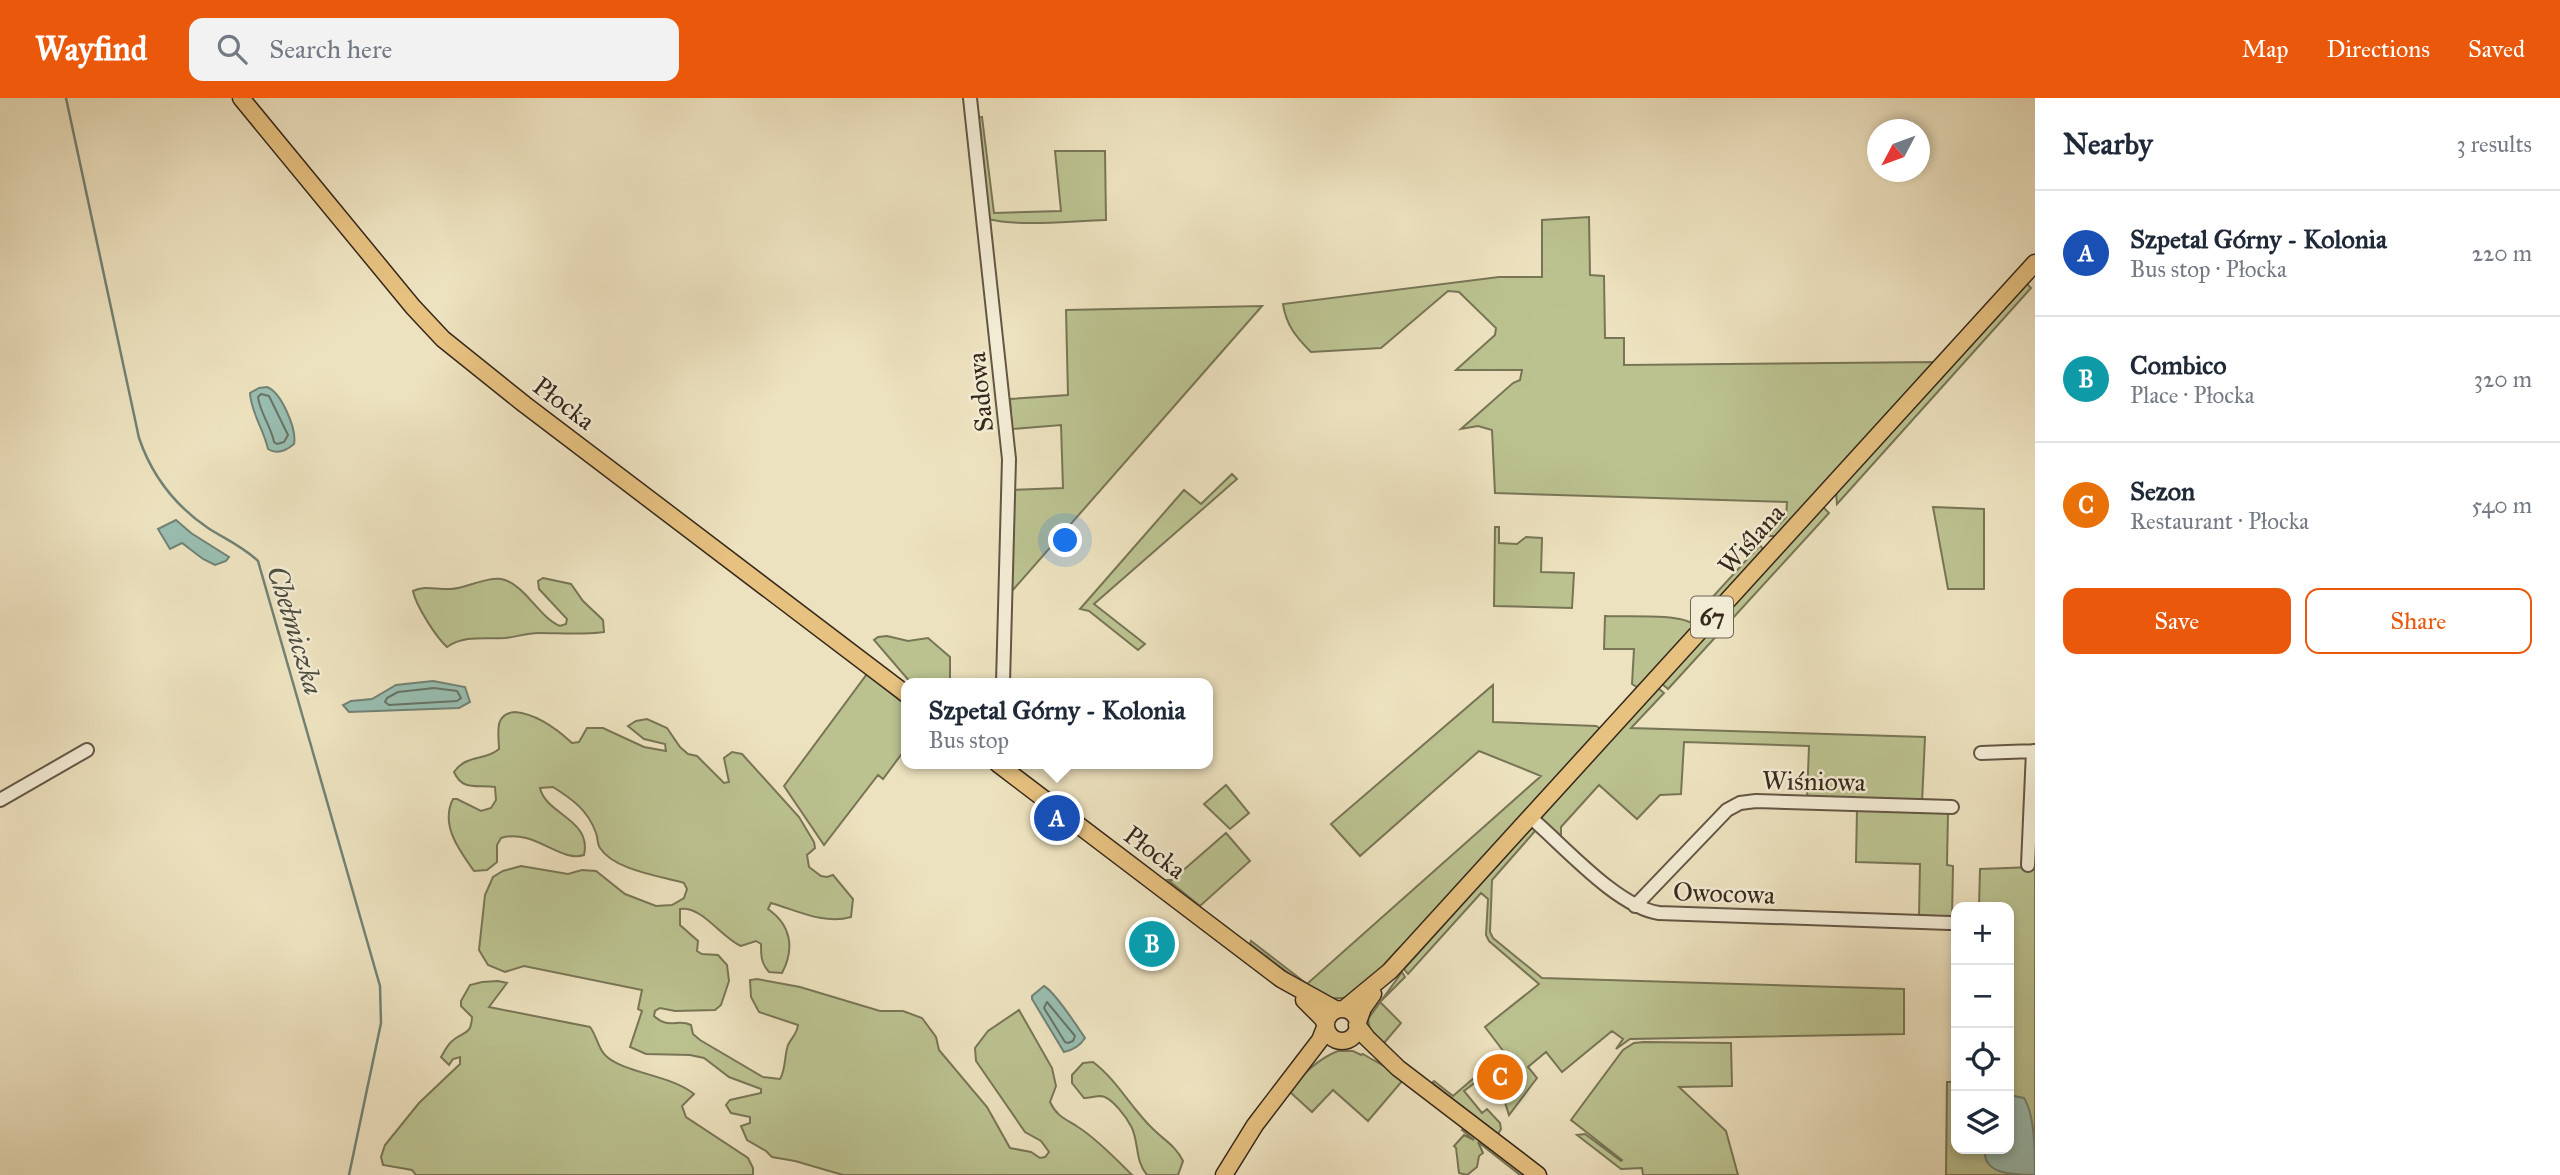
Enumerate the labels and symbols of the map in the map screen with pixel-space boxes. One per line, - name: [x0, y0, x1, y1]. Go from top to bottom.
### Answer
- north arrow: [1867, 119, 1930, 182]
- street label: Sadowa: [960, 350, 1000, 434]
- street label: Płocka: [527, 369, 601, 437]
- street label: Wiślana: [1711, 497, 1791, 581]
- your location: [1048, 523, 1082, 557]
- water label: Chełmiczka: [259, 561, 332, 699]
- road number: 67: [1691, 596, 1733, 638]
- street label: Wiśniowa: [1762, 764, 1866, 798]
- pin: A: [1034, 792, 1080, 844]
- street label: Płocka: [1118, 818, 1192, 886]
- street label: Owocowa: [1672, 875, 1776, 911]
- pin: B: [1129, 918, 1175, 970]
- pin: C: [1477, 1051, 1523, 1103]

